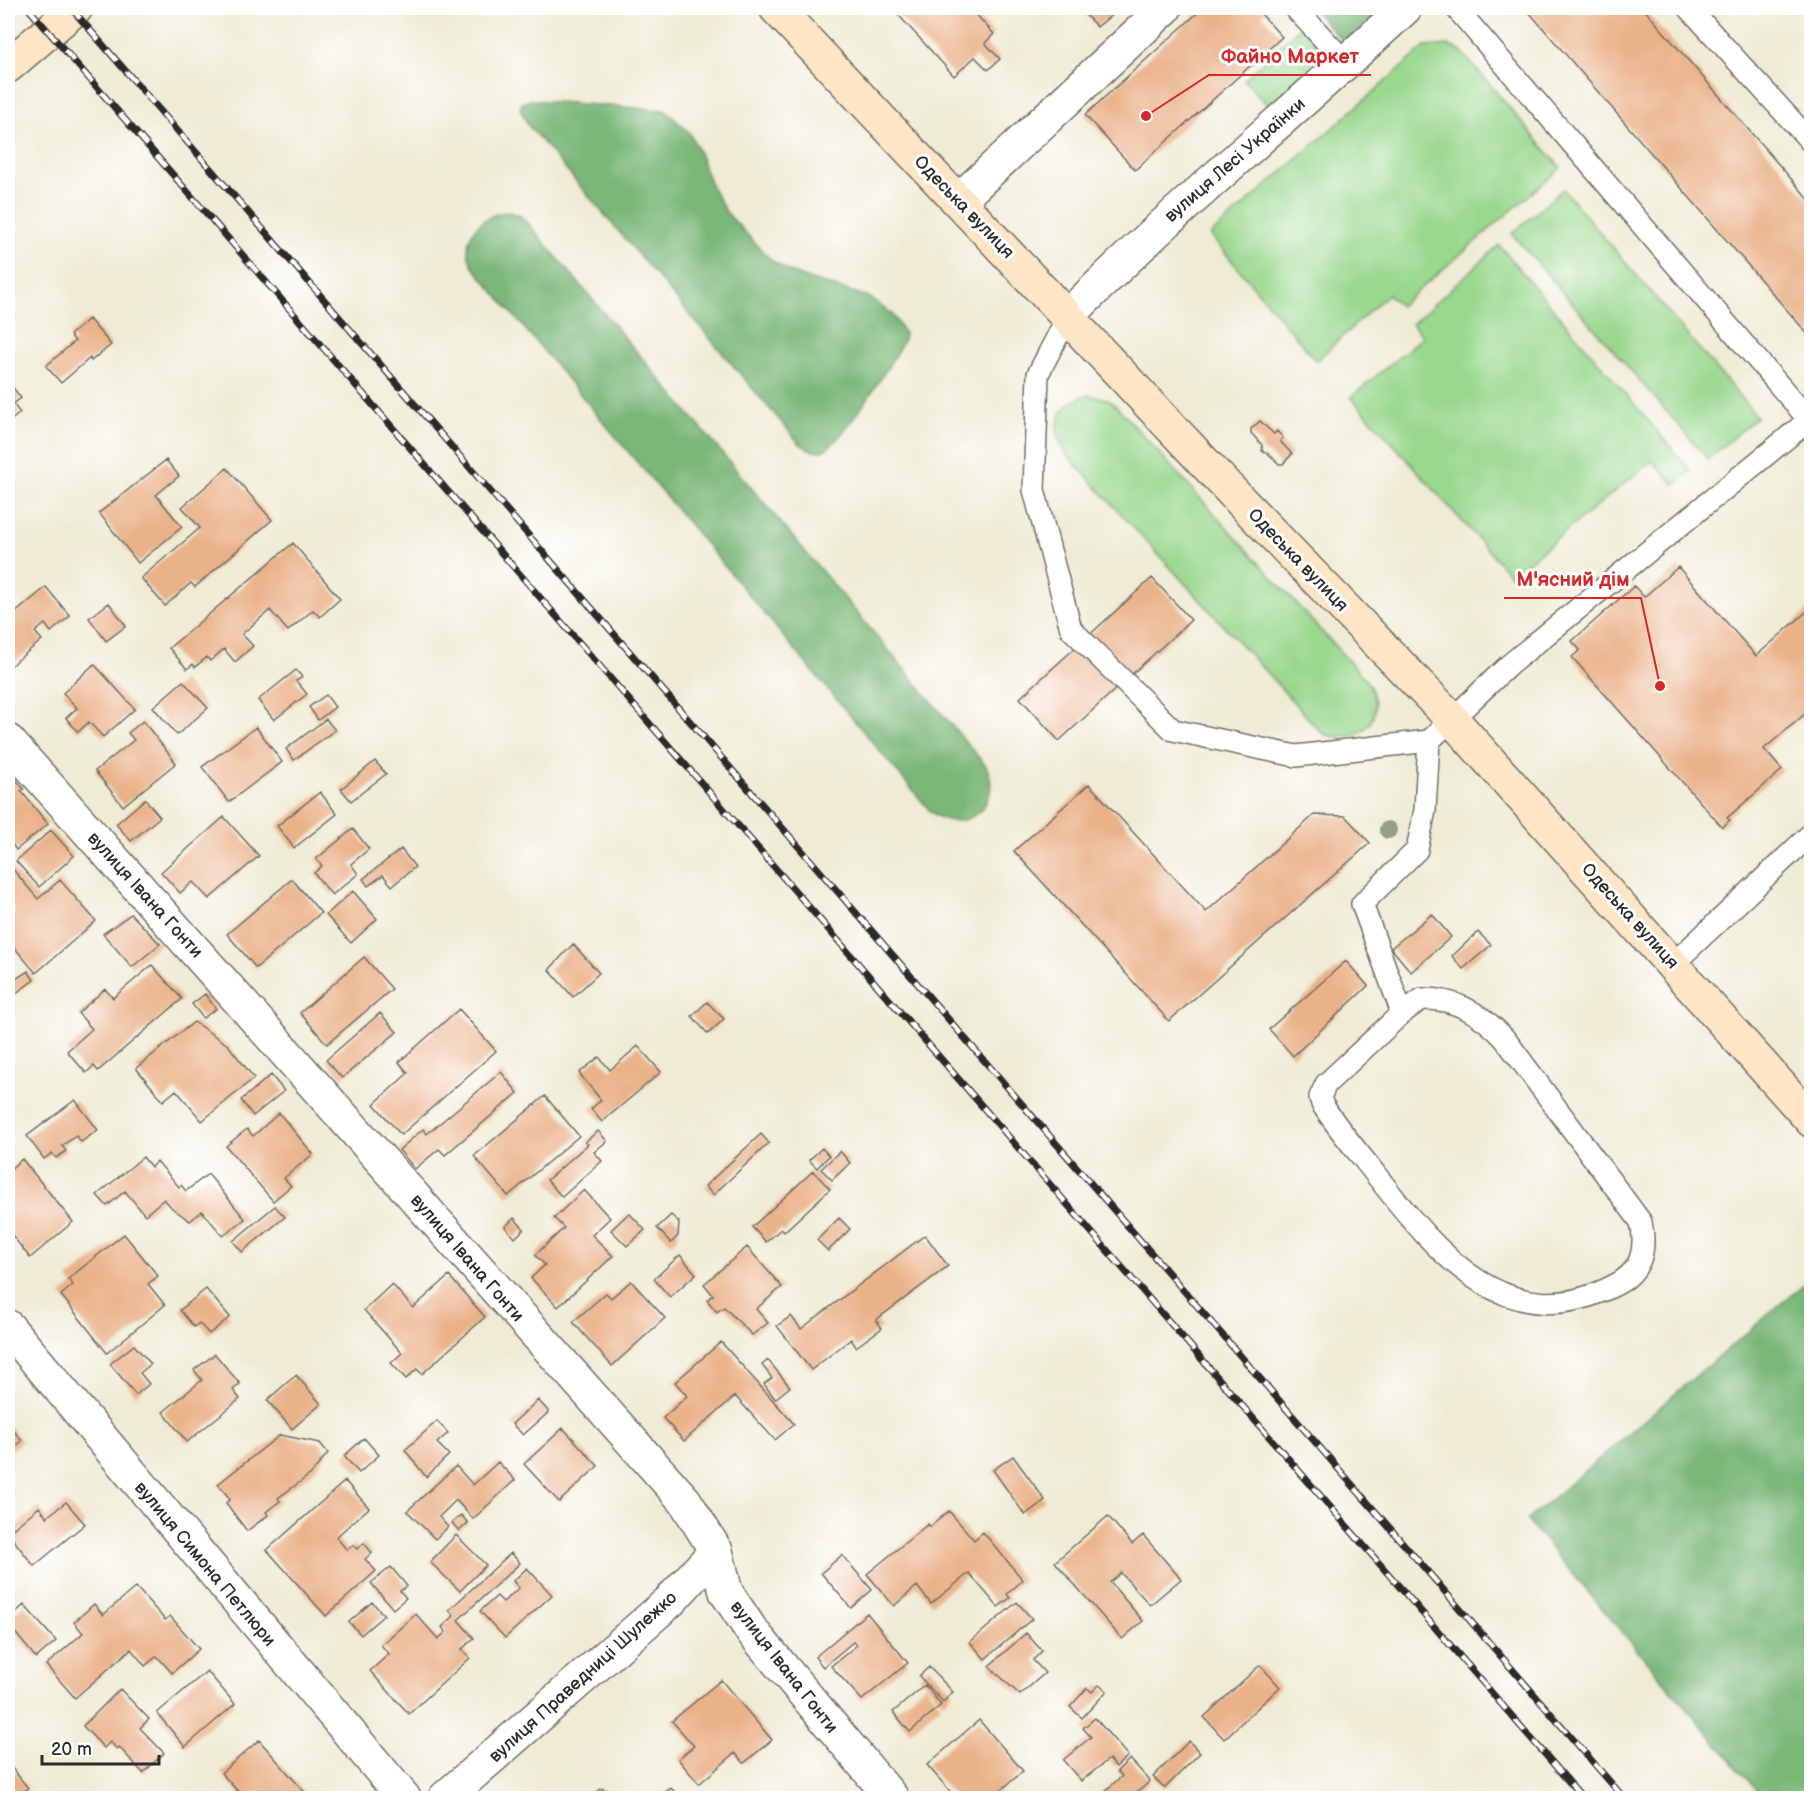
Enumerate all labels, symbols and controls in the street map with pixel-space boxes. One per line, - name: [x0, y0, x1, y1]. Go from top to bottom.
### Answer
- callout: Файно Маркет: [1209, 37, 1371, 75]
- text: Файно Маркет: [1221, 45, 1360, 69]
- street label: вулиця Лесі Українки: [1160, 93, 1310, 227]
- street label: Одеська вулиця: [910, 151, 1018, 263]
- street label: Одеська вулиця: [1244, 504, 1352, 616]
- callout: М'ясний дім: [1504, 560, 1641, 598]
- text: М'ясний дім: [1516, 568, 1630, 592]
- street label: вулиця Івана Гонти: [83, 828, 207, 962]
- street label: Одеська вулиця: [1577, 859, 1683, 973]
- street label: вулиця Івана Гонти: [406, 1190, 528, 1326]
- street label: вулиця Симона Петлюри: [130, 1477, 280, 1651]
- street label: вулиця Праведниці Шулежко: [485, 1587, 681, 1767]
- street label: вулиця Івана Гонти: [726, 1597, 842, 1737]
- scale bar: [42, 1728, 159, 1766]
- text: 20 m: [51, 1739, 92, 1760]

